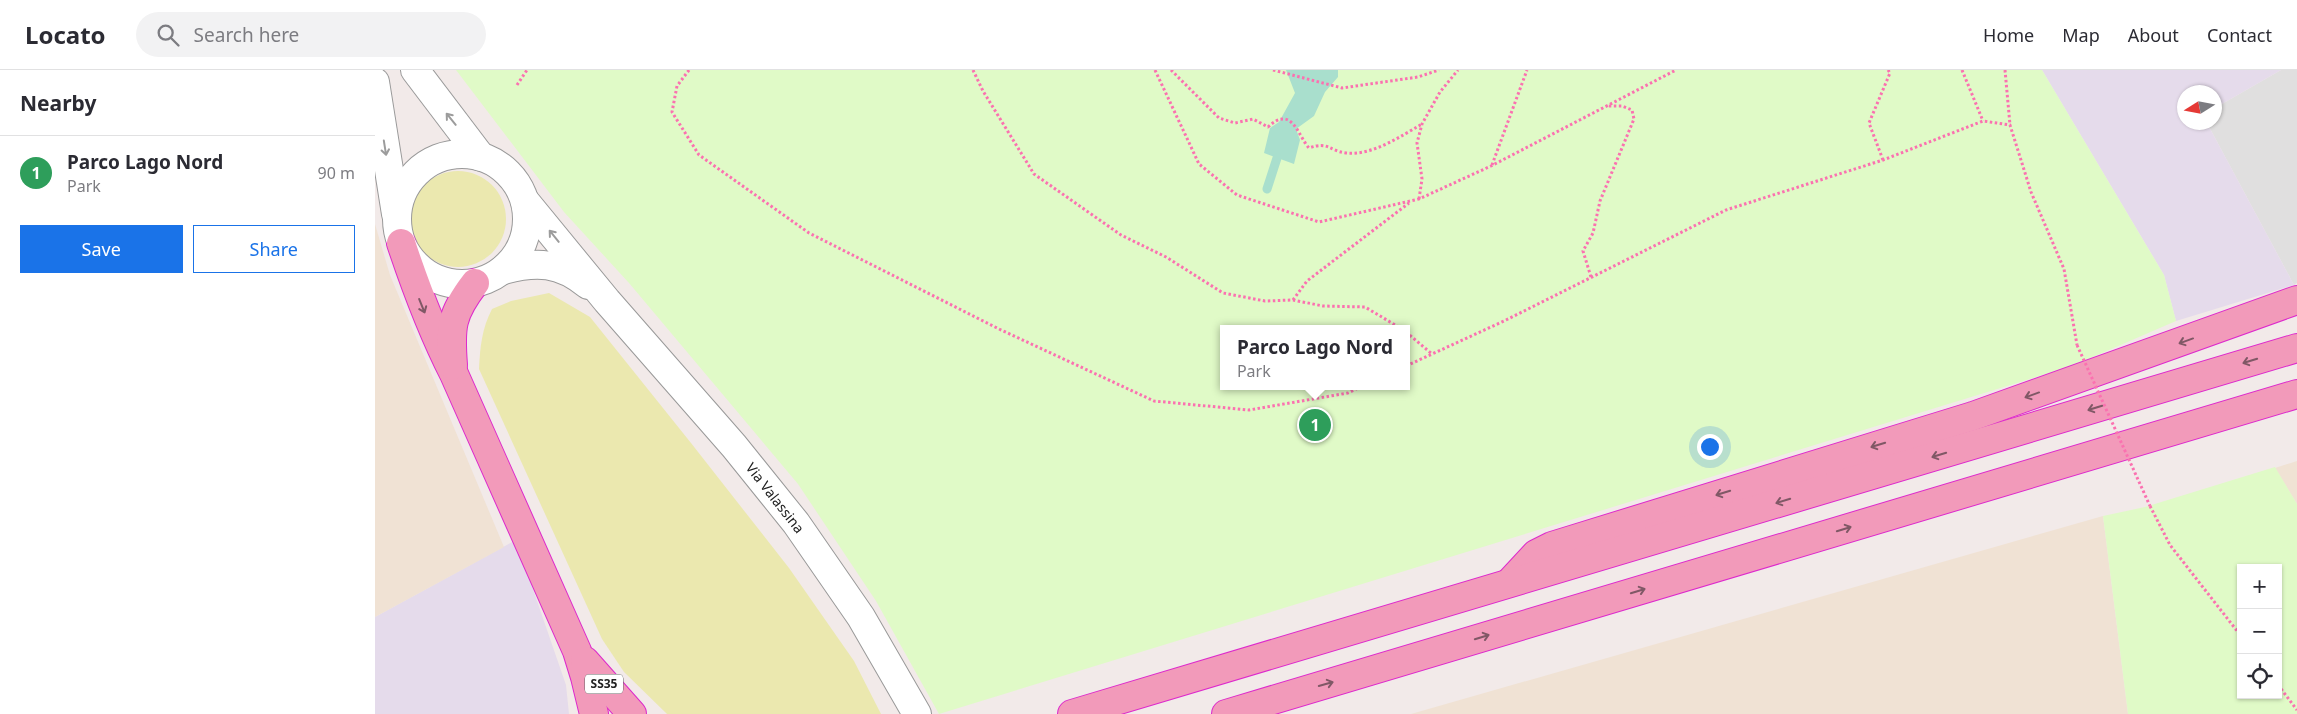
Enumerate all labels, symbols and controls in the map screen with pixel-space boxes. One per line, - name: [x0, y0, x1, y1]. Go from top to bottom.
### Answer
- search box: [136, 12, 486, 57]
- text: Locato: [25, 18, 106, 51]
- icon: search: [154, 21, 182, 49]
- text: Search here: [194, 22, 299, 48]
- text: Home: [1983, 23, 2034, 47]
- text: Map: [2062, 23, 2100, 47]
- text: About: [2128, 23, 2179, 47]
- text: Contact: [2207, 23, 2272, 47]
- north arrow: [2177, 85, 2222, 130]
- text: Nearby: [20, 89, 96, 117]
- one-way arrow: [445, 112, 456, 125]
- one-way arrow: [381, 139, 391, 155]
- text: Parco Lago Nord: [67, 149, 223, 175]
- text: 1: [31, 162, 41, 184]
- text: 90 m: [318, 162, 355, 184]
- text: Park: [67, 175, 101, 197]
- button: Save: [20, 225, 183, 273]
- button: Share: [193, 225, 355, 273]
- one-way arrow: [549, 230, 560, 243]
- one-way arrow: [419, 298, 428, 313]
- popup: [1220, 325, 1410, 390]
- text: Parco Lago Nord: [1237, 334, 1393, 360]
- one-way arrow: [2178, 337, 2194, 346]
- one-way arrow: [2243, 357, 2259, 367]
- text: Park: [1237, 360, 1271, 382]
- one-way arrow: [2025, 391, 2041, 400]
- one-way arrow: [2087, 404, 2103, 414]
- pin: 1: [1299, 406, 1331, 444]
- your location: [1697, 434, 1723, 460]
- one-way arrow: [1870, 441, 1886, 451]
- one-way arrow: [1931, 450, 1947, 460]
- street label: Via Valassina: [742, 459, 809, 537]
- one-way arrow: [1715, 489, 1731, 498]
- one-way arrow: [1776, 497, 1792, 507]
- one-way arrow: [1835, 524, 1851, 534]
- map controls: [2237, 564, 2282, 699]
- button: +: [2237, 564, 2282, 609]
- one-way arrow: [1629, 585, 1645, 595]
- button: −: [2237, 609, 2282, 654]
- one-way arrow: [1474, 632, 1490, 642]
- button: locate: [2237, 654, 2282, 699]
- road number: SS35: [585, 674, 623, 694]
- one-way arrow: [1318, 678, 1334, 688]

